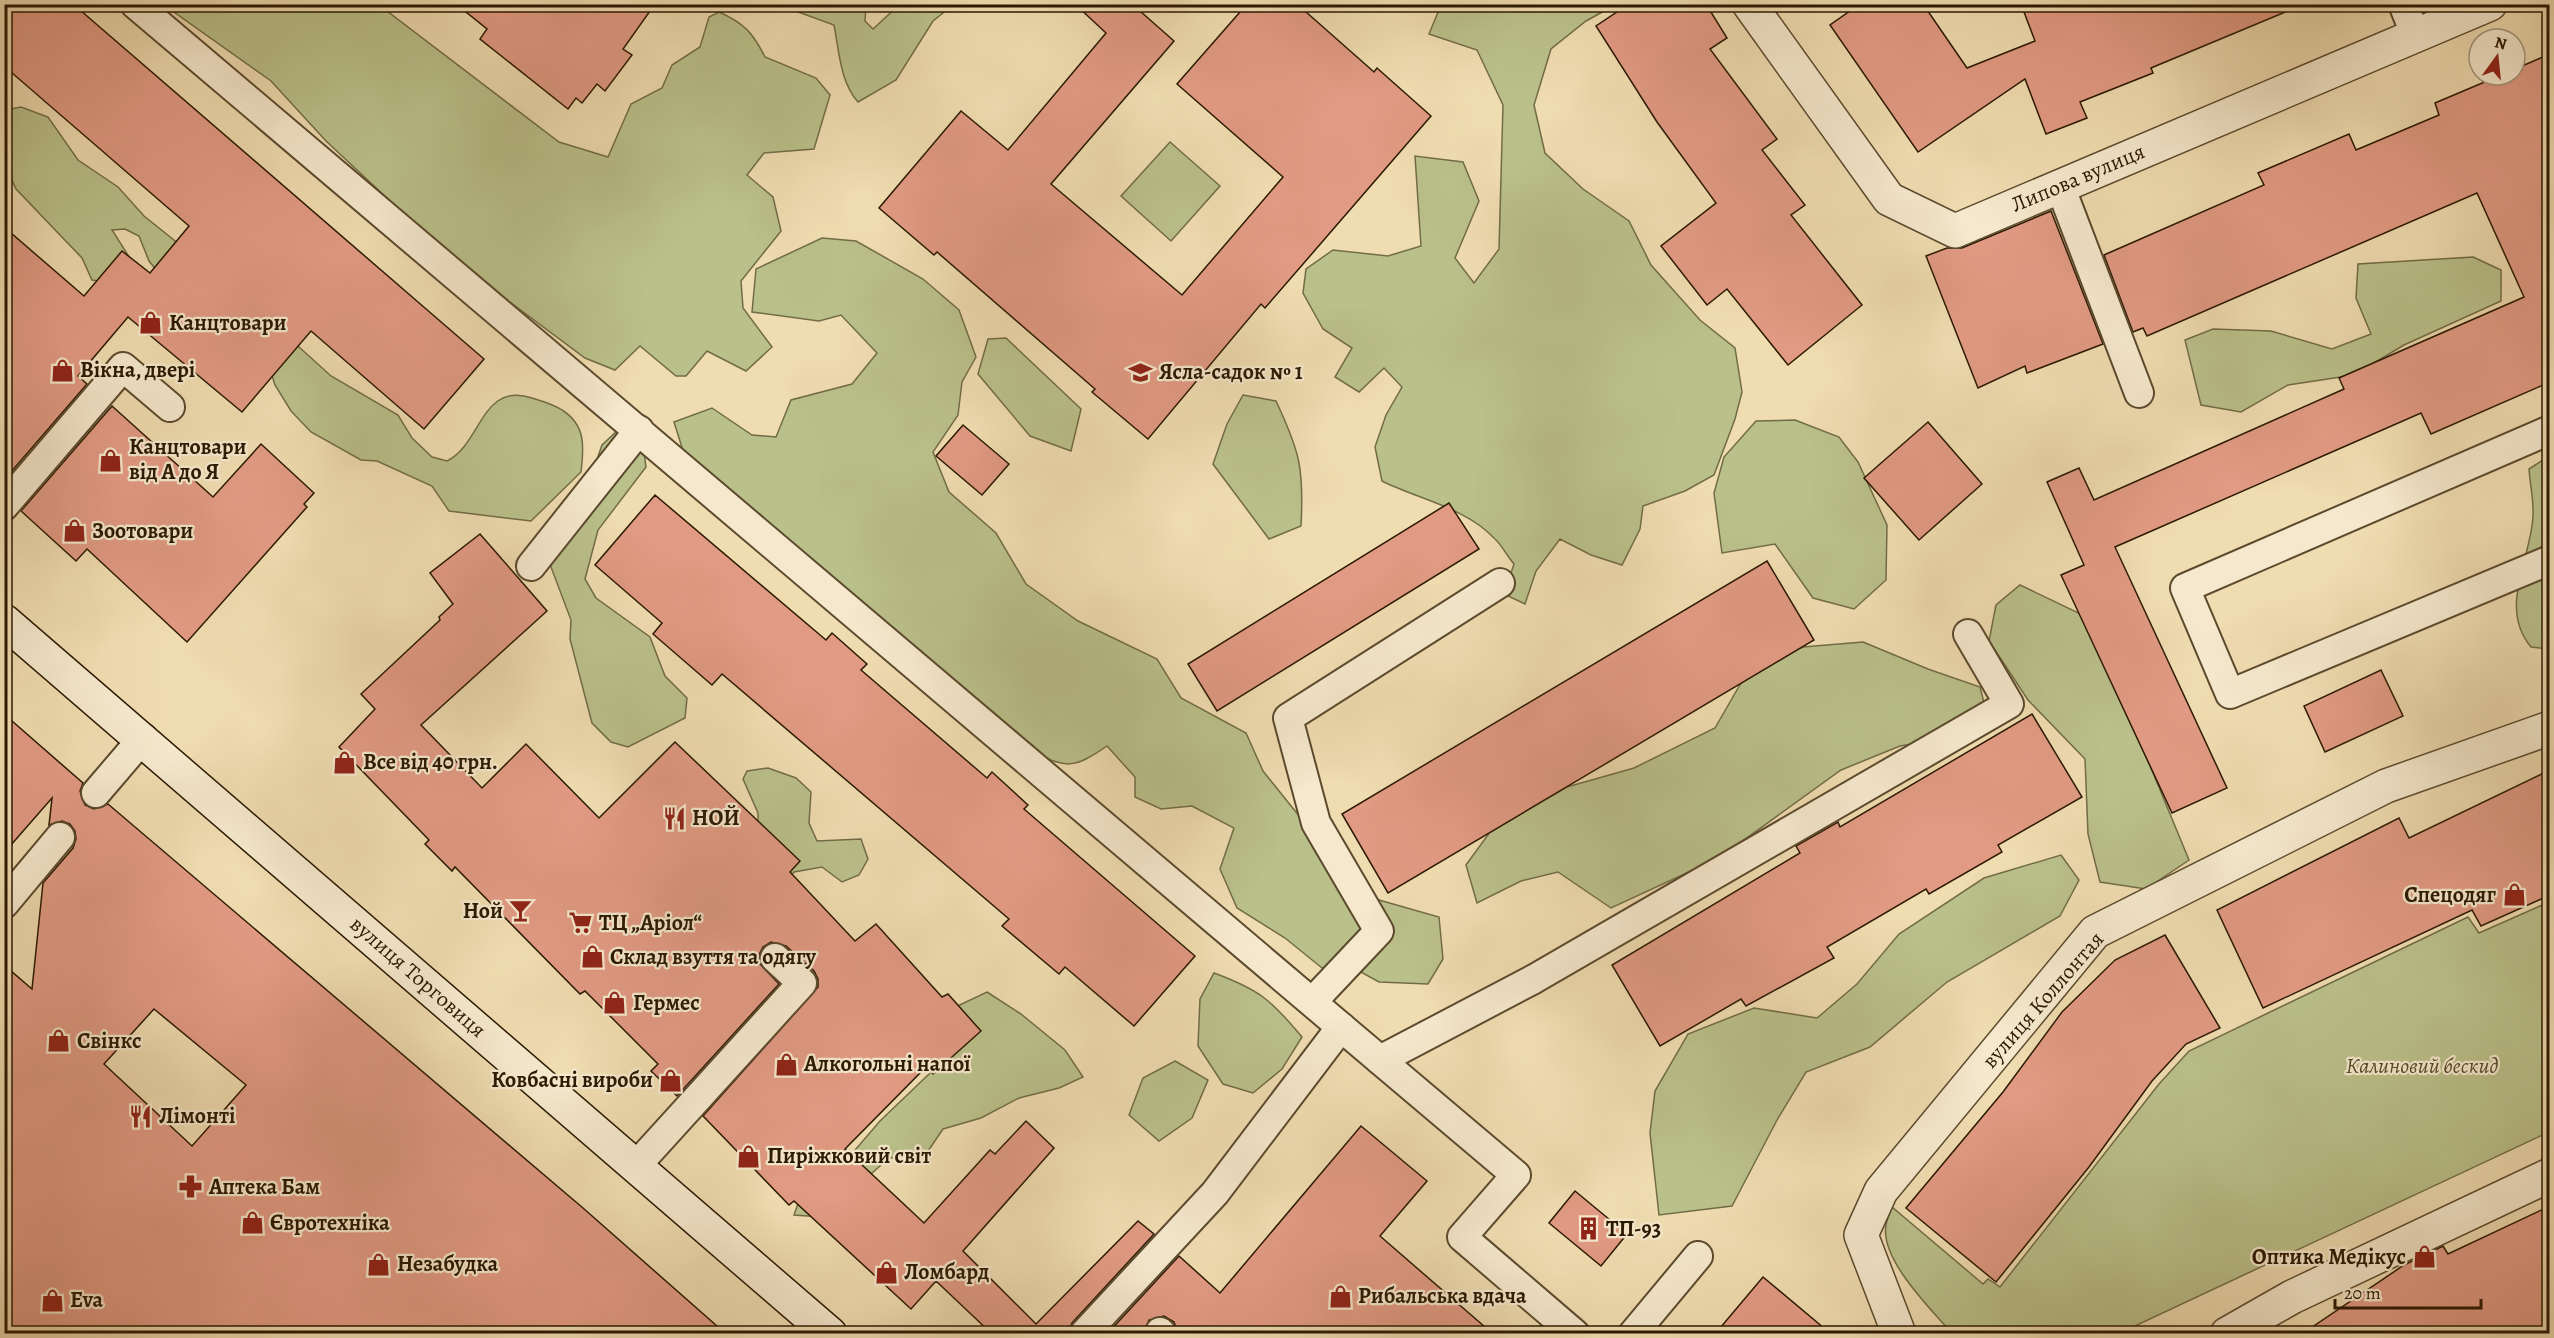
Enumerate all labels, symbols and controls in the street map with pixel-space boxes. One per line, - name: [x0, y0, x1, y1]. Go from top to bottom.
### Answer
- north arrow: [2467, 27, 2527, 87]
- text: N: [2492, 31, 2509, 56]
- street label: Липова вулиця: [2006, 136, 2150, 220]
- place label: Канцтовари: [169, 308, 287, 338]
- shop icon: Канцтовари: [138, 310, 164, 336]
- place label: Вікна, двері: [80, 355, 195, 385]
- shop icon: Вікна, двері: [49, 357, 75, 383]
- place label: Ясла-садок № 1: [1159, 357, 1303, 387]
- school or university icon: Ясла-садок № 1: [1128, 359, 1154, 385]
- place label: Канцтовари від А до Я: [129, 432, 247, 487]
- shop icon: Канцтовари від А до Я: [98, 447, 124, 473]
- place label: Зоотовари: [92, 516, 193, 546]
- shop icon: Зоотовари: [61, 518, 87, 544]
- place label: Все від 40 грн.: [363, 747, 498, 777]
- shop icon: Все від 40 грн.: [332, 749, 358, 775]
- place label: НОЙ: [692, 803, 740, 833]
- restaurant icon: НОЙ: [661, 805, 687, 831]
- place label: Спецодяг: [2404, 880, 2496, 910]
- shop icon: Спецодяг: [2501, 882, 2527, 908]
- place label: Ной: [463, 896, 503, 926]
- bar icon: Ной: [508, 898, 534, 924]
- place label: ТЦ „Аріол“: [599, 908, 702, 938]
- street label: вулиця Торговиця: [343, 909, 493, 1045]
- supermarket icon: ТЦ „Аріол“: [568, 910, 594, 936]
- street label: вулиця Коллонтая: [1975, 925, 2111, 1075]
- place label: Склад взуття та одягу: [610, 942, 817, 972]
- shop icon: Склад взуття та одягу: [579, 944, 605, 970]
- place label: Гермес: [633, 988, 700, 1018]
- shop icon: Гермес: [602, 990, 628, 1016]
- place label: Свінкс: [77, 1026, 141, 1056]
- shop icon: Свінкс: [46, 1028, 72, 1054]
- place label: Алкогольні напої: [803, 1049, 971, 1079]
- shop icon: Алкогольні напої: [773, 1051, 799, 1077]
- park label: Калиновий бескид: [2346, 1051, 2498, 1081]
- place label: Ковбасні вироби: [491, 1065, 653, 1095]
- shop icon: Ковбасні вироби: [658, 1067, 684, 1093]
- place label: Лімонті: [159, 1101, 235, 1131]
- restaurant icon: Лімонті: [128, 1103, 154, 1129]
- place label: Пиріжковий світ: [767, 1141, 931, 1171]
- shop icon: Пиріжковий світ: [736, 1143, 762, 1169]
- place label: Аптека Бам: [208, 1172, 320, 1202]
- pharmacy icon: Аптека Бам: [178, 1174, 204, 1200]
- place label: Євротехніка: [270, 1208, 390, 1238]
- shop icon: Євротехніка: [239, 1210, 265, 1236]
- place label: ТП-93: [1606, 1214, 1661, 1244]
- building icon: ТП-93: [1575, 1216, 1601, 1242]
- place label: Оптика Медікус: [2252, 1242, 2406, 1272]
- shop icon: Оптика Медікус: [2411, 1244, 2437, 1270]
- place label: Незабудка: [397, 1249, 499, 1279]
- shop icon: Незабудка: [366, 1251, 392, 1277]
- place label: Ломбард: [904, 1257, 989, 1287]
- shop icon: Ломбард: [873, 1259, 899, 1285]
- scale bar: [2335, 1272, 2480, 1310]
- place label: Рибальська вдача: [1358, 1281, 1527, 1311]
- text: 20 m: [2344, 1281, 2381, 1305]
- shop icon: Рибальська вдача: [1327, 1283, 1353, 1309]
- place label: Eva: [70, 1285, 104, 1315]
- shop icon: Eva: [39, 1287, 65, 1313]

